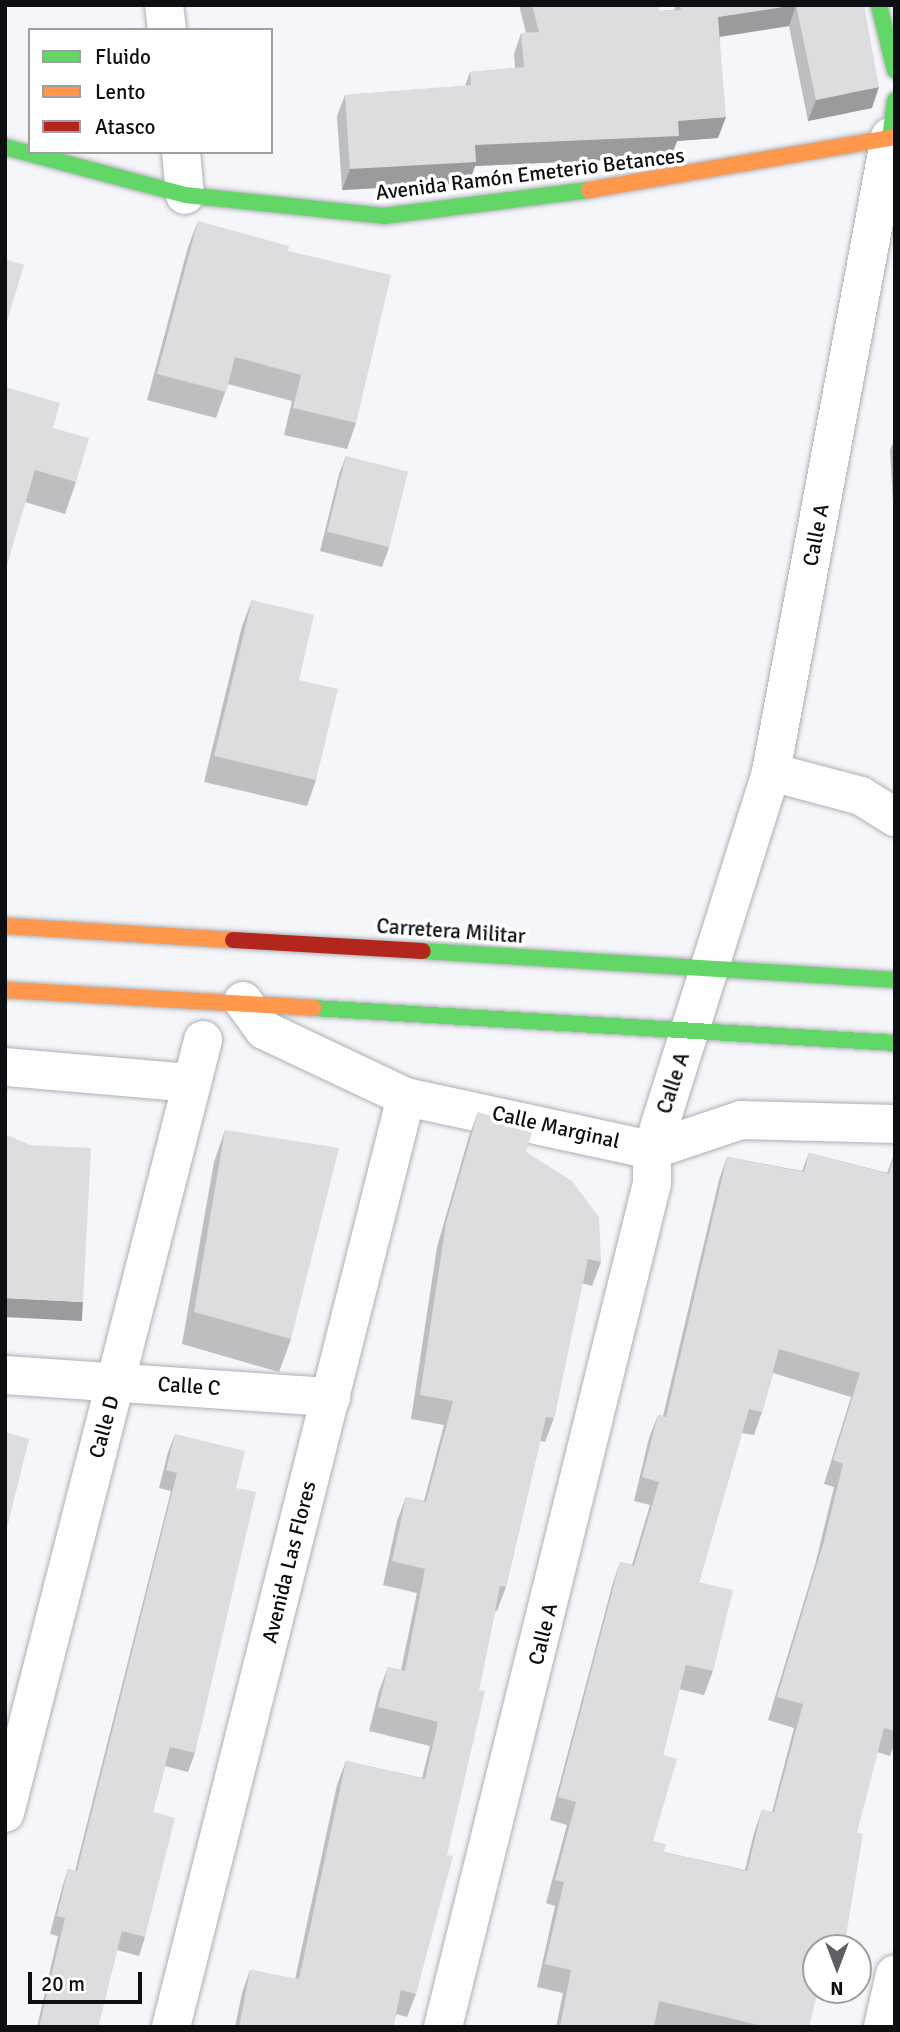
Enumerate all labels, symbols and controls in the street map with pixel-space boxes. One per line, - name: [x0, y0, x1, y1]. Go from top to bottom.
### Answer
- legend: [28, 28, 273, 154]
- text: Fluido: [95, 44, 151, 70]
- text: Lento: [95, 79, 145, 105]
- text: Atasco: [95, 114, 155, 140]
- street label: Avenida Ramón Emeterio Betances: [374, 143, 686, 205]
- street label: Calle A: [798, 502, 834, 568]
- street label: Carretera Militar: [376, 913, 526, 949]
- street label: Calle A: [651, 1049, 695, 1117]
- street label: Calle Marginal: [490, 1100, 622, 1154]
- street label: Calle C: [157, 1371, 221, 1401]
- street label: Calle D: [84, 1393, 124, 1461]
- street label: Avenida Las Flores: [257, 1478, 321, 1646]
- street label: Calle A: [523, 1600, 563, 1668]
- north arrow: [802, 1934, 872, 2004]
- scale bar: [32, 1958, 145, 2002]
- text: 20 m: [41, 1971, 85, 1997]
- text: N: [830, 1976, 844, 2000]

